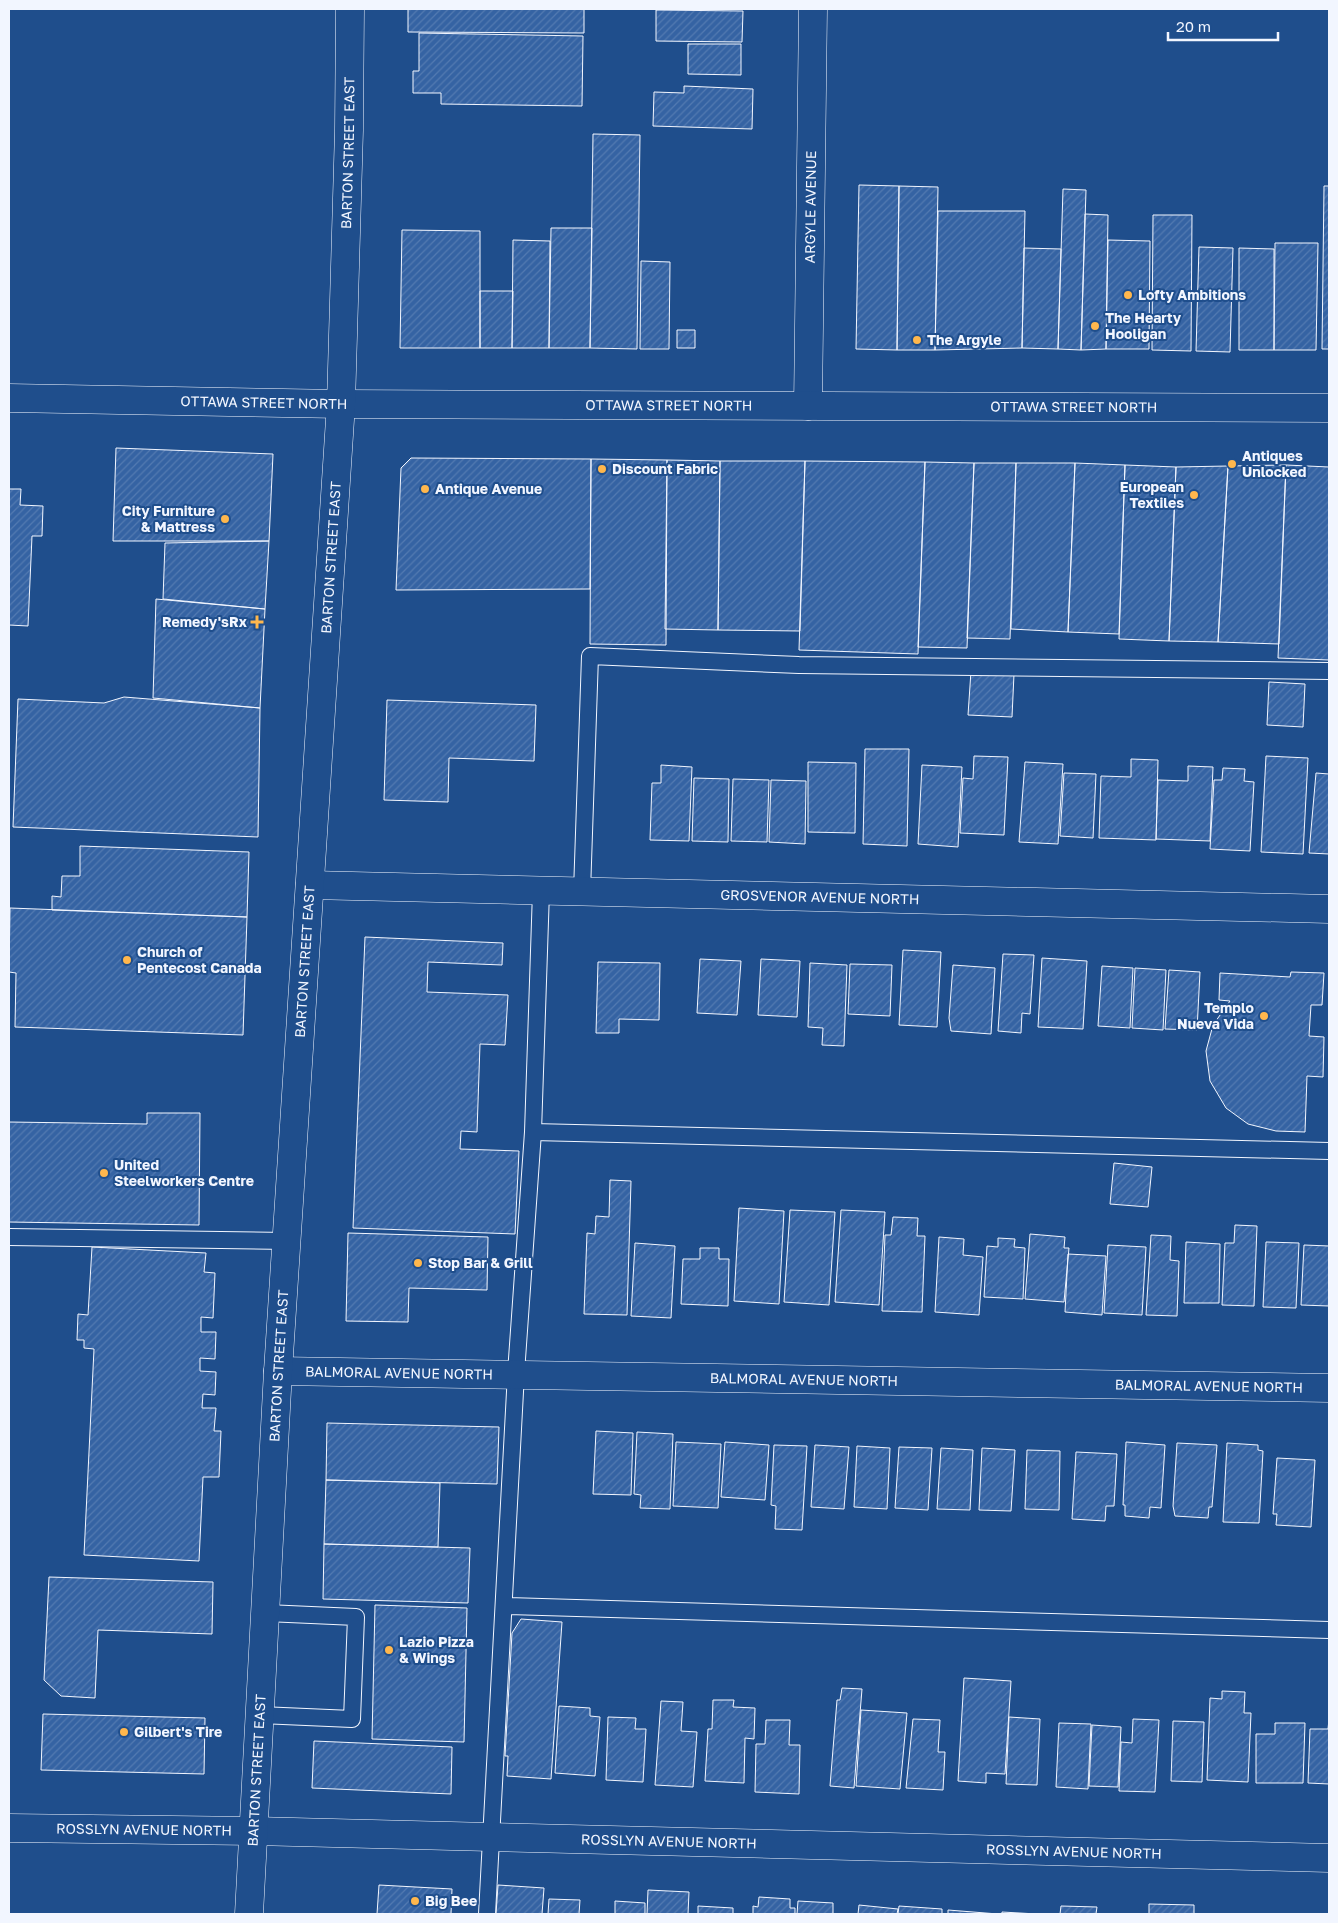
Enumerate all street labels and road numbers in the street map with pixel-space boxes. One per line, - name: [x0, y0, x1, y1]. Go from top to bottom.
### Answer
- street label: BARTON STREET EAST: [337, 76, 357, 229]
- street label: ARGYLE AVENUE: [801, 150, 819, 264]
- street label: OTTAWA STREET NORTH: [180, 392, 348, 412]
- street label: OTTAWA STREET NORTH: [585, 396, 753, 414]
- street label: OTTAWA STREET NORTH: [990, 398, 1158, 415]
- street label: BARTON STREET EAST: [317, 480, 344, 634]
- street label: BARTON STREET EAST: [291, 885, 318, 1038]
- street label: GROSVENOR AVENUE NORTH: [720, 886, 920, 907]
- street label: BARTON STREET EAST: [265, 1289, 291, 1442]
- street label: BALMORAL AVENUE NORTH: [305, 1362, 493, 1382]
- street label: BALMORAL AVENUE NORTH: [710, 1369, 898, 1389]
- street label: BALMORAL AVENUE NORTH: [1115, 1376, 1303, 1396]
- street label: BARTON STREET EAST: [244, 1693, 269, 1847]
- street label: ROSSLYN AVENUE NORTH: [56, 1820, 232, 1839]
- street label: ROSSLYN AVENUE NORTH: [581, 1830, 757, 1852]
- street label: ROSSLYN AVENUE NORTH: [986, 1840, 1162, 1862]

